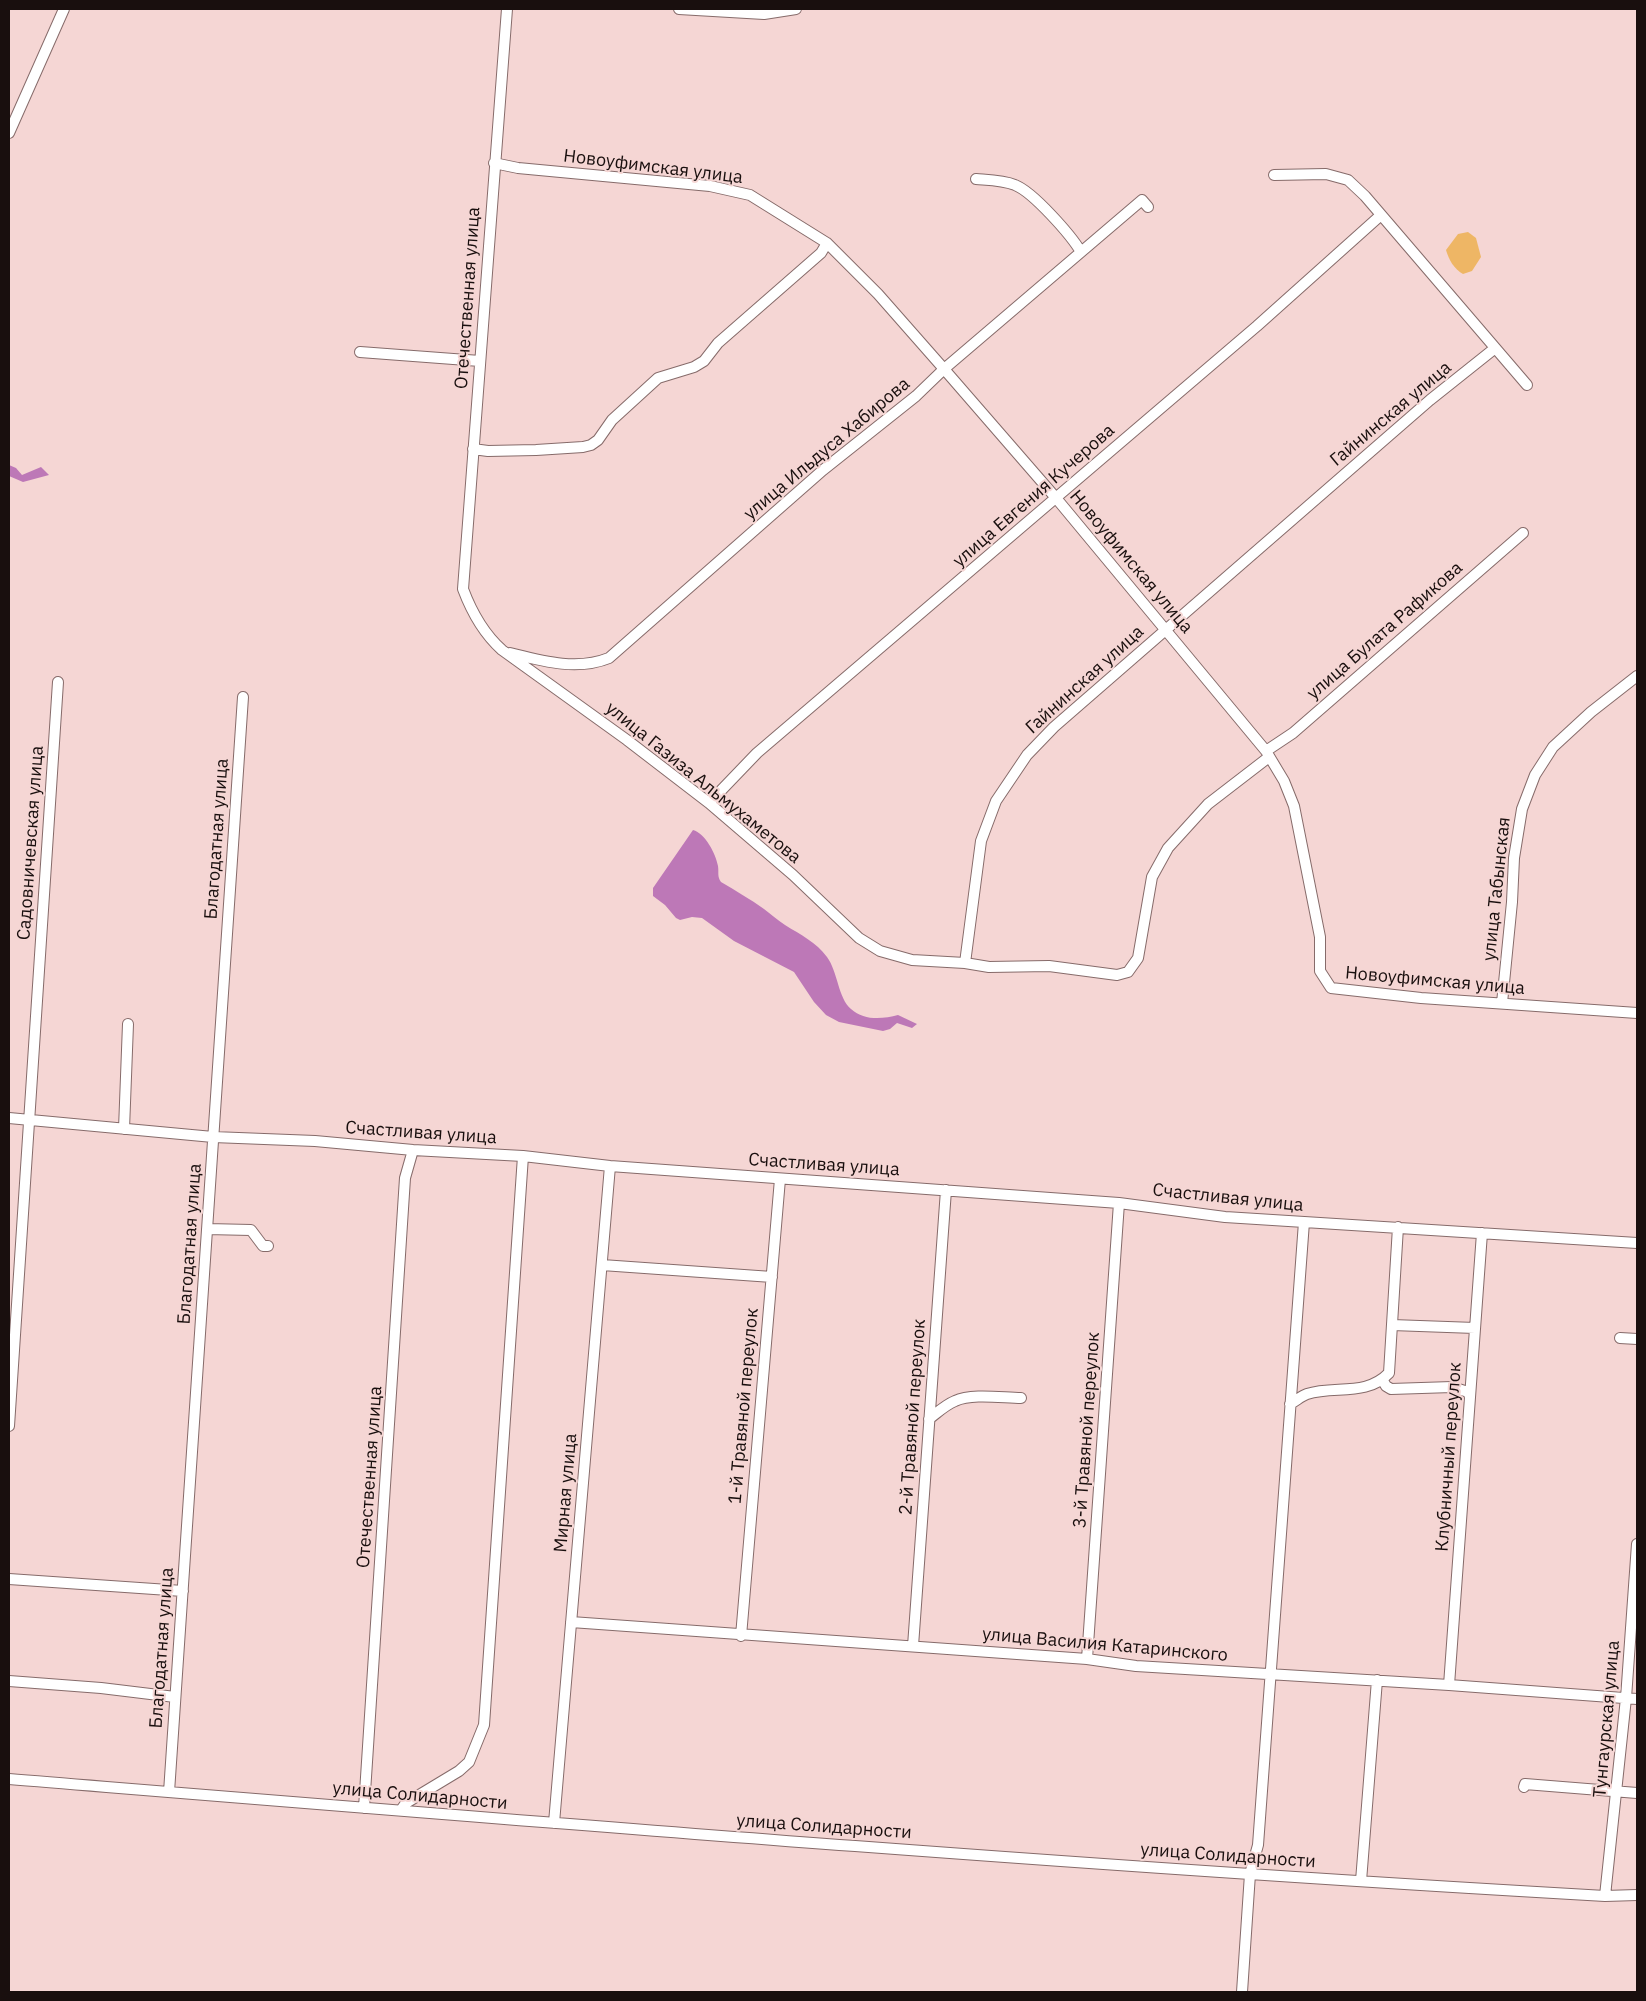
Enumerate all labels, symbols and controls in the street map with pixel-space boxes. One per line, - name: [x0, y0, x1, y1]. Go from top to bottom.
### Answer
- street label: Новоуфимская улица: [562, 145, 744, 189]
- street label: Отечественная улица: [451, 206, 485, 390]
- street label: Гайнинская улица: [1326, 357, 1456, 471]
- street label: улица Ильдуса Хабирова: [740, 373, 914, 525]
- street label: улица Евгения Кучерова: [949, 420, 1119, 572]
- street label: Новоуфимская улица: [1065, 486, 1197, 638]
- street label: улица Булата Рафикова: [1303, 557, 1467, 705]
- street label: Гайнинская улица: [1021, 621, 1149, 739]
- street label: улица Газиза Альмухаметова: [601, 697, 805, 869]
- street label: Садовничевская улица: [13, 745, 49, 941]
- street label: Благодатная улица: [201, 758, 233, 920]
- street label: улица Табынская: [1479, 816, 1515, 962]
- street label: Новоуфимская улица: [1344, 962, 1526, 1000]
- street label: Счастливая улица: [345, 1117, 497, 1149]
- street label: Счастливая улица: [748, 1149, 900, 1181]
- street label: Благодатная улица: [174, 1163, 206, 1325]
- street label: Счастливая улица: [1152, 1179, 1304, 1217]
- street label: 1-й Травяной переулок: [725, 1307, 763, 1505]
- street label: 2-й Травяной переулок: [895, 1318, 931, 1516]
- street label: 3-й Травяной переулок: [1069, 1331, 1105, 1529]
- street label: Клубничный переулок: [1432, 1362, 1466, 1552]
- street label: Отечественная улица: [353, 1385, 387, 1569]
- street label: Мирная улица: [550, 1432, 582, 1554]
- street label: Благодатная улица: [146, 1567, 178, 1729]
- street label: улица Василия Катаринского: [981, 1623, 1229, 1667]
- street label: Тунгаурская улица: [1589, 1639, 1625, 1799]
- street label: улица Солидарности: [332, 1778, 508, 1814]
- street label: улица Солидарности: [736, 1810, 912, 1844]
- street label: улица Солидарности: [1140, 1839, 1316, 1873]

